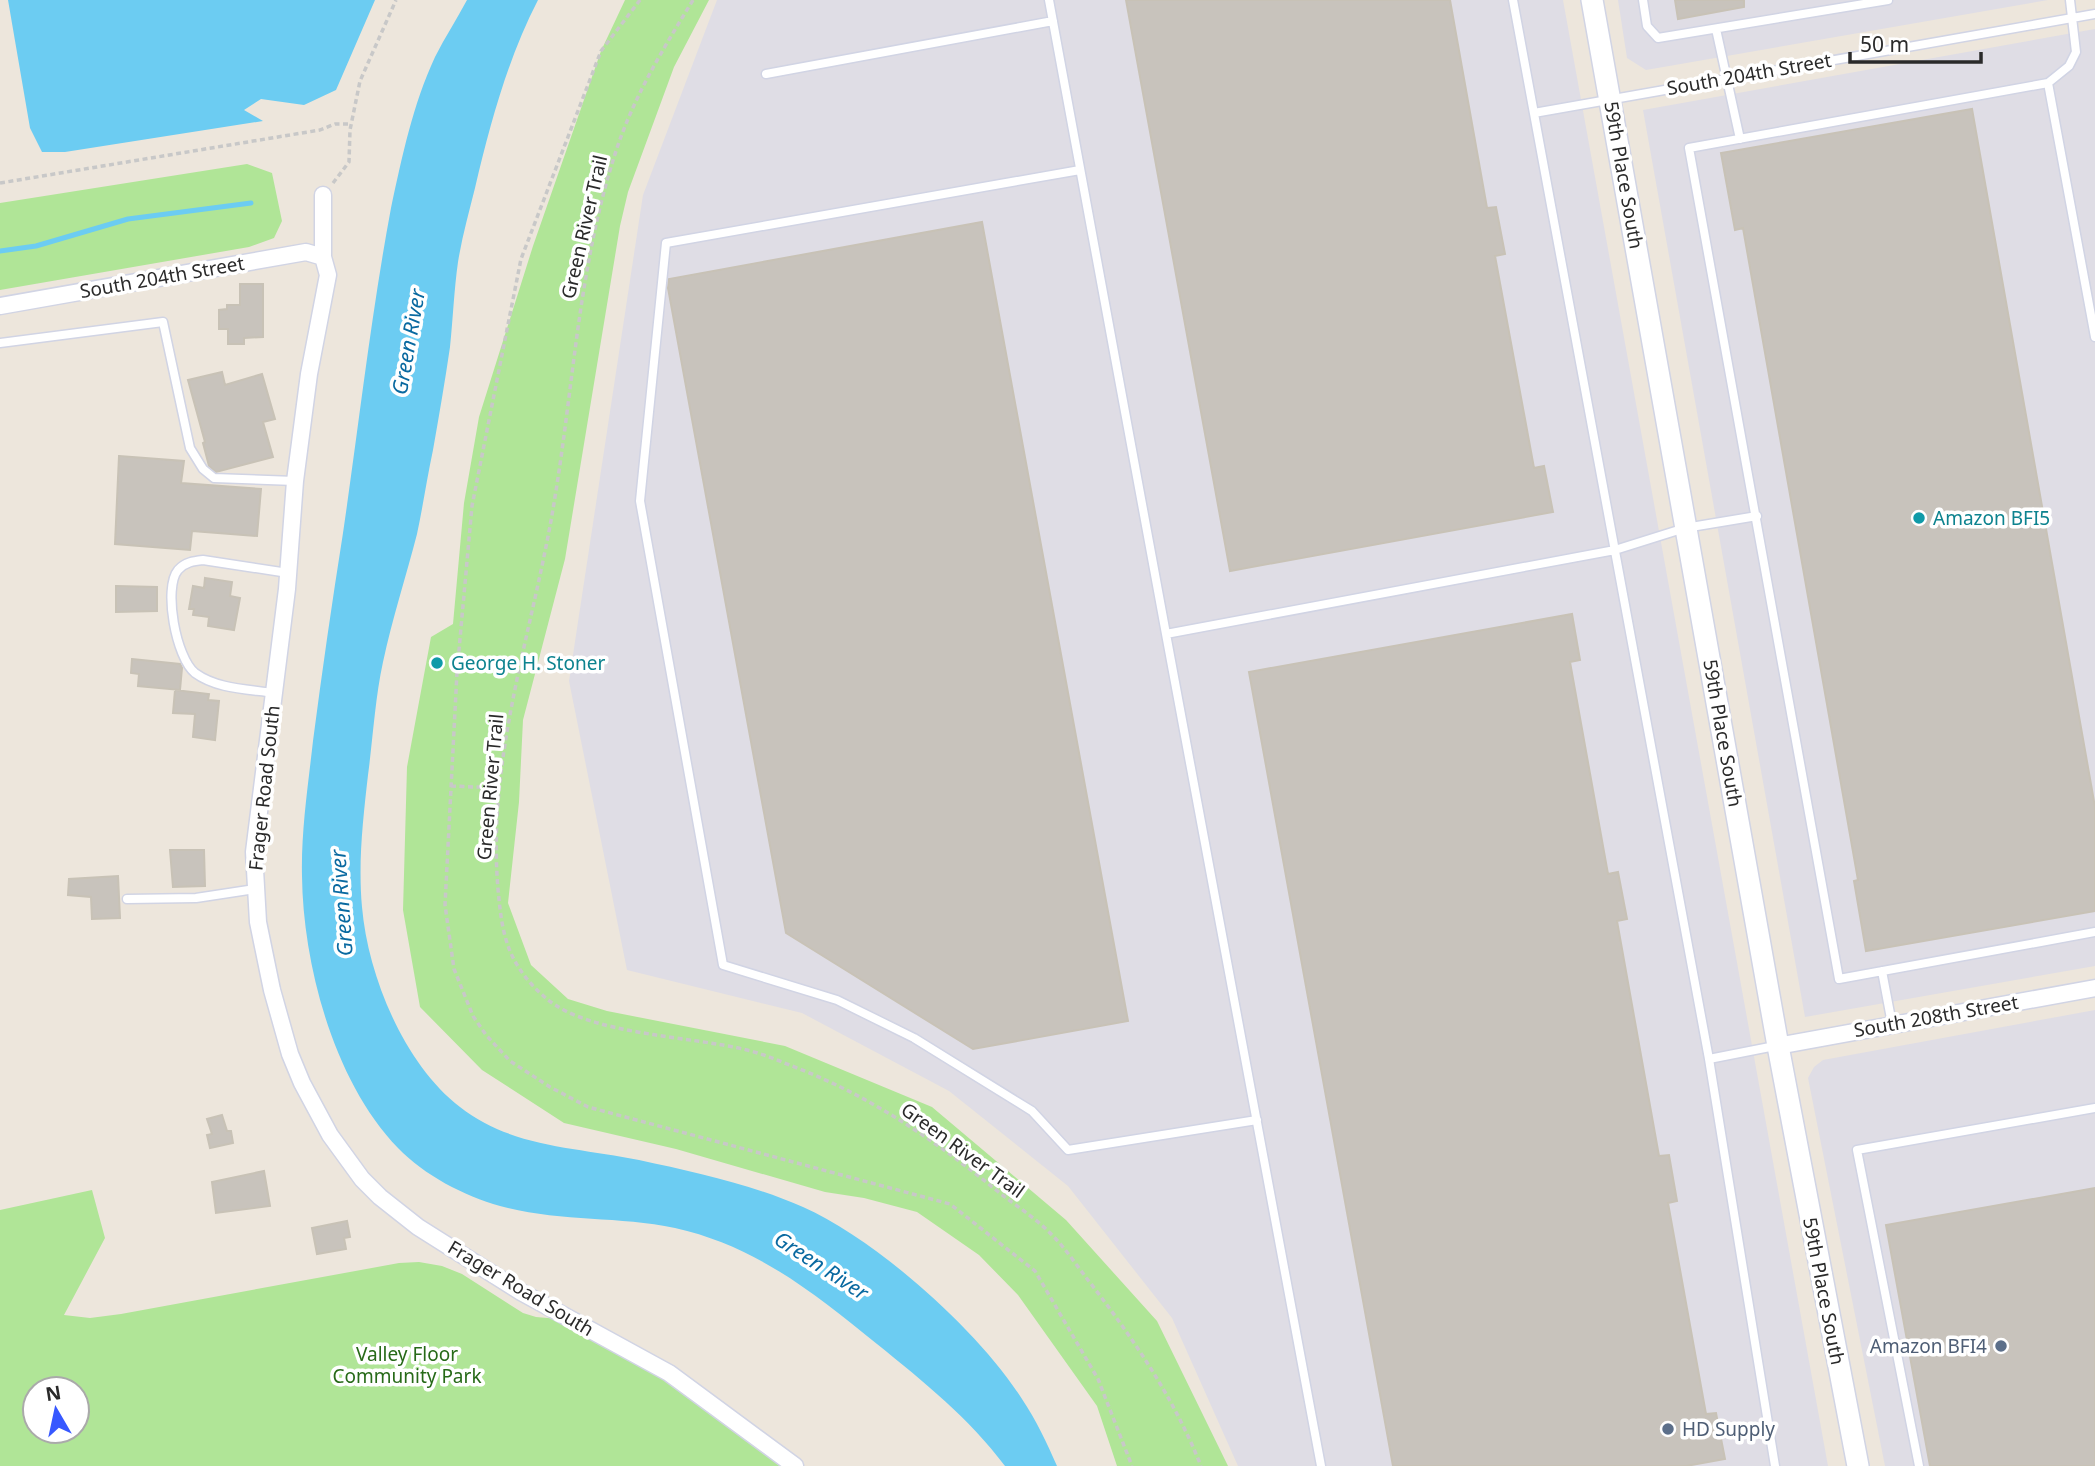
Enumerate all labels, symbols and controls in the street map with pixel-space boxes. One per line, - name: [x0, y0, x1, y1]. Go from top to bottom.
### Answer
- scale bar: [1850, 21, 1981, 65]
- text: 50 m: [1860, 30, 1909, 58]
- street label: South 204th Street: [1665, 47, 1833, 101]
- street label: 59th Place South: [1598, 99, 1650, 251]
- street label: Green River Trail: [555, 153, 613, 301]
- street label: South 204th Street: [78, 250, 246, 304]
- water label: Green River: [385, 285, 431, 397]
- place label: Amazon BFI5: [1933, 505, 2050, 531]
- marker: Amazon BFI5: [1911, 510, 1927, 526]
- place label: George H. Stoner: [451, 650, 605, 676]
- marker: George H. Stoner: [429, 655, 445, 671]
- street label: 59th Place South: [1697, 657, 1749, 809]
- street label: Frager Road South: [242, 704, 286, 872]
- street label: Green River Trail: [471, 713, 509, 861]
- water label: Green River: [323, 847, 359, 957]
- street label: South 208th Street: [1852, 989, 2020, 1043]
- street label: Green River Trail: [896, 1096, 1030, 1204]
- street label: 59th Place South: [1797, 1215, 1851, 1367]
- water label: Green River: [769, 1224, 875, 1307]
- street label: Frager Road South: [443, 1234, 599, 1342]
- place label: Amazon BFI4: [1870, 1333, 1987, 1359]
- marker: Amazon BFI4: [1993, 1338, 2009, 1354]
- park label: Valley Floor Community Park: [332, 1341, 482, 1389]
- north arrow: [21, 1375, 91, 1445]
- text: N: [44, 1379, 63, 1407]
- place label: HD Supply: [1682, 1416, 1775, 1442]
- marker: HD Supply: [1660, 1421, 1676, 1437]

